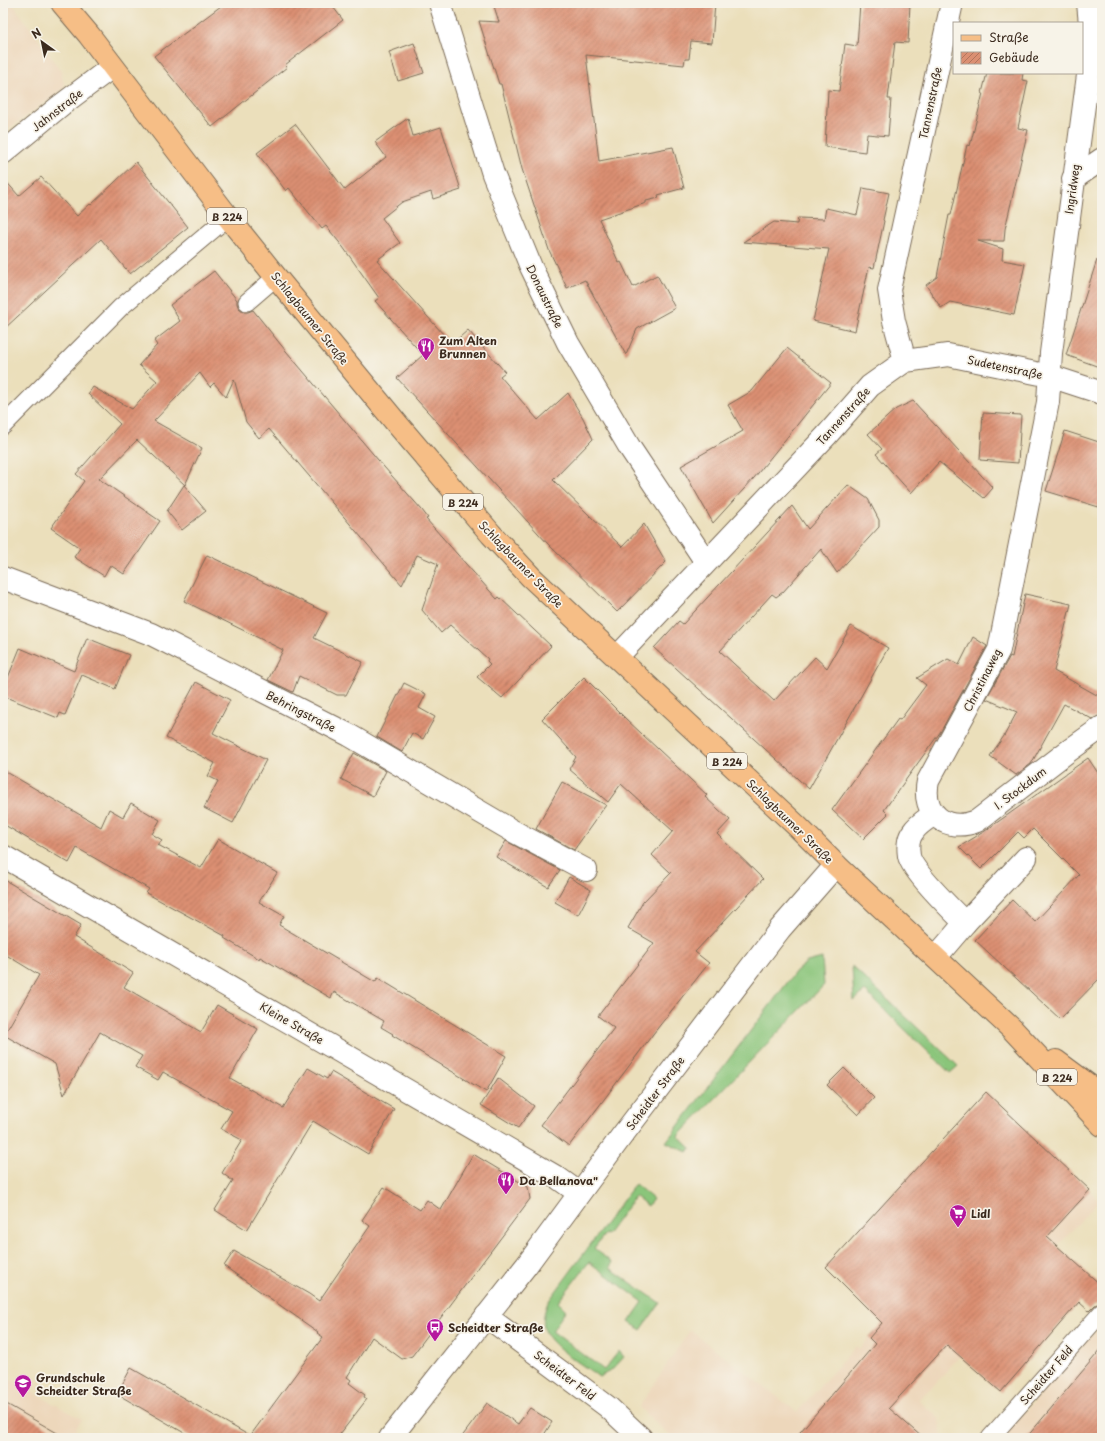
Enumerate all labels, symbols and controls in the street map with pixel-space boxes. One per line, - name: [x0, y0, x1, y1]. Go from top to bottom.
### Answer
- north arrow: [22, 22, 62, 62]
- legend: [953, 22, 1083, 74]
- text: N: [28, 24, 45, 43]
- text: Straße: [989, 28, 1029, 46]
- text: Gebäude: [989, 48, 1039, 66]
- street label: Tannenstraße: [914, 65, 946, 141]
- street label: Jahnstraße: [28, 85, 86, 135]
- street label: Ingridweg: [1060, 163, 1084, 215]
- road number: B 224: [207, 208, 247, 224]
- street label: Donaustraße: [522, 261, 568, 331]
- street label: Schlagbaumer Straße: [267, 268, 353, 368]
- place label: Zum Alten Brunnen: [439, 332, 497, 362]
- restaurant icon: Zum Alten Brunnen: [416, 336, 436, 361]
- street label: Sudetenstraße: [966, 351, 1044, 383]
- street label: Tannenstraße: [812, 383, 874, 449]
- road number: B 224: [443, 494, 483, 510]
- street label: Schlagbaumer Straße: [475, 517, 567, 612]
- street label: Christinaweg: [959, 645, 1005, 715]
- street label: Behringstraße: [263, 686, 339, 736]
- road number: B 224: [707, 753, 747, 769]
- street label: I. Stockdum: [990, 763, 1050, 813]
- street label: Schlagbaumer Straße: [743, 775, 838, 867]
- street label: Kleine Straße: [257, 998, 327, 1048]
- street label: Scheidter Straße: [622, 1052, 689, 1134]
- road number: B 224: [1037, 1069, 1077, 1085]
- restaurant icon: Da Bellanova": [496, 1170, 516, 1195]
- place label: Da Bellanova": [519, 1172, 598, 1189]
- supermarket icon: Lidl: [948, 1203, 968, 1228]
- place label: Lidl: [971, 1205, 990, 1222]
- bus stop icon: Scheidter Straße: [425, 1317, 445, 1342]
- place label: Scheidter Straße: [448, 1319, 544, 1336]
- street label: Scheidter Feld: [1015, 1342, 1077, 1408]
- street label: Scheidter Feld: [530, 1346, 600, 1404]
- place label: Grundschule Scheidter Straße: [36, 1369, 132, 1399]
- school or university icon: Grundschule Scheidter Straße: [13, 1373, 33, 1398]

